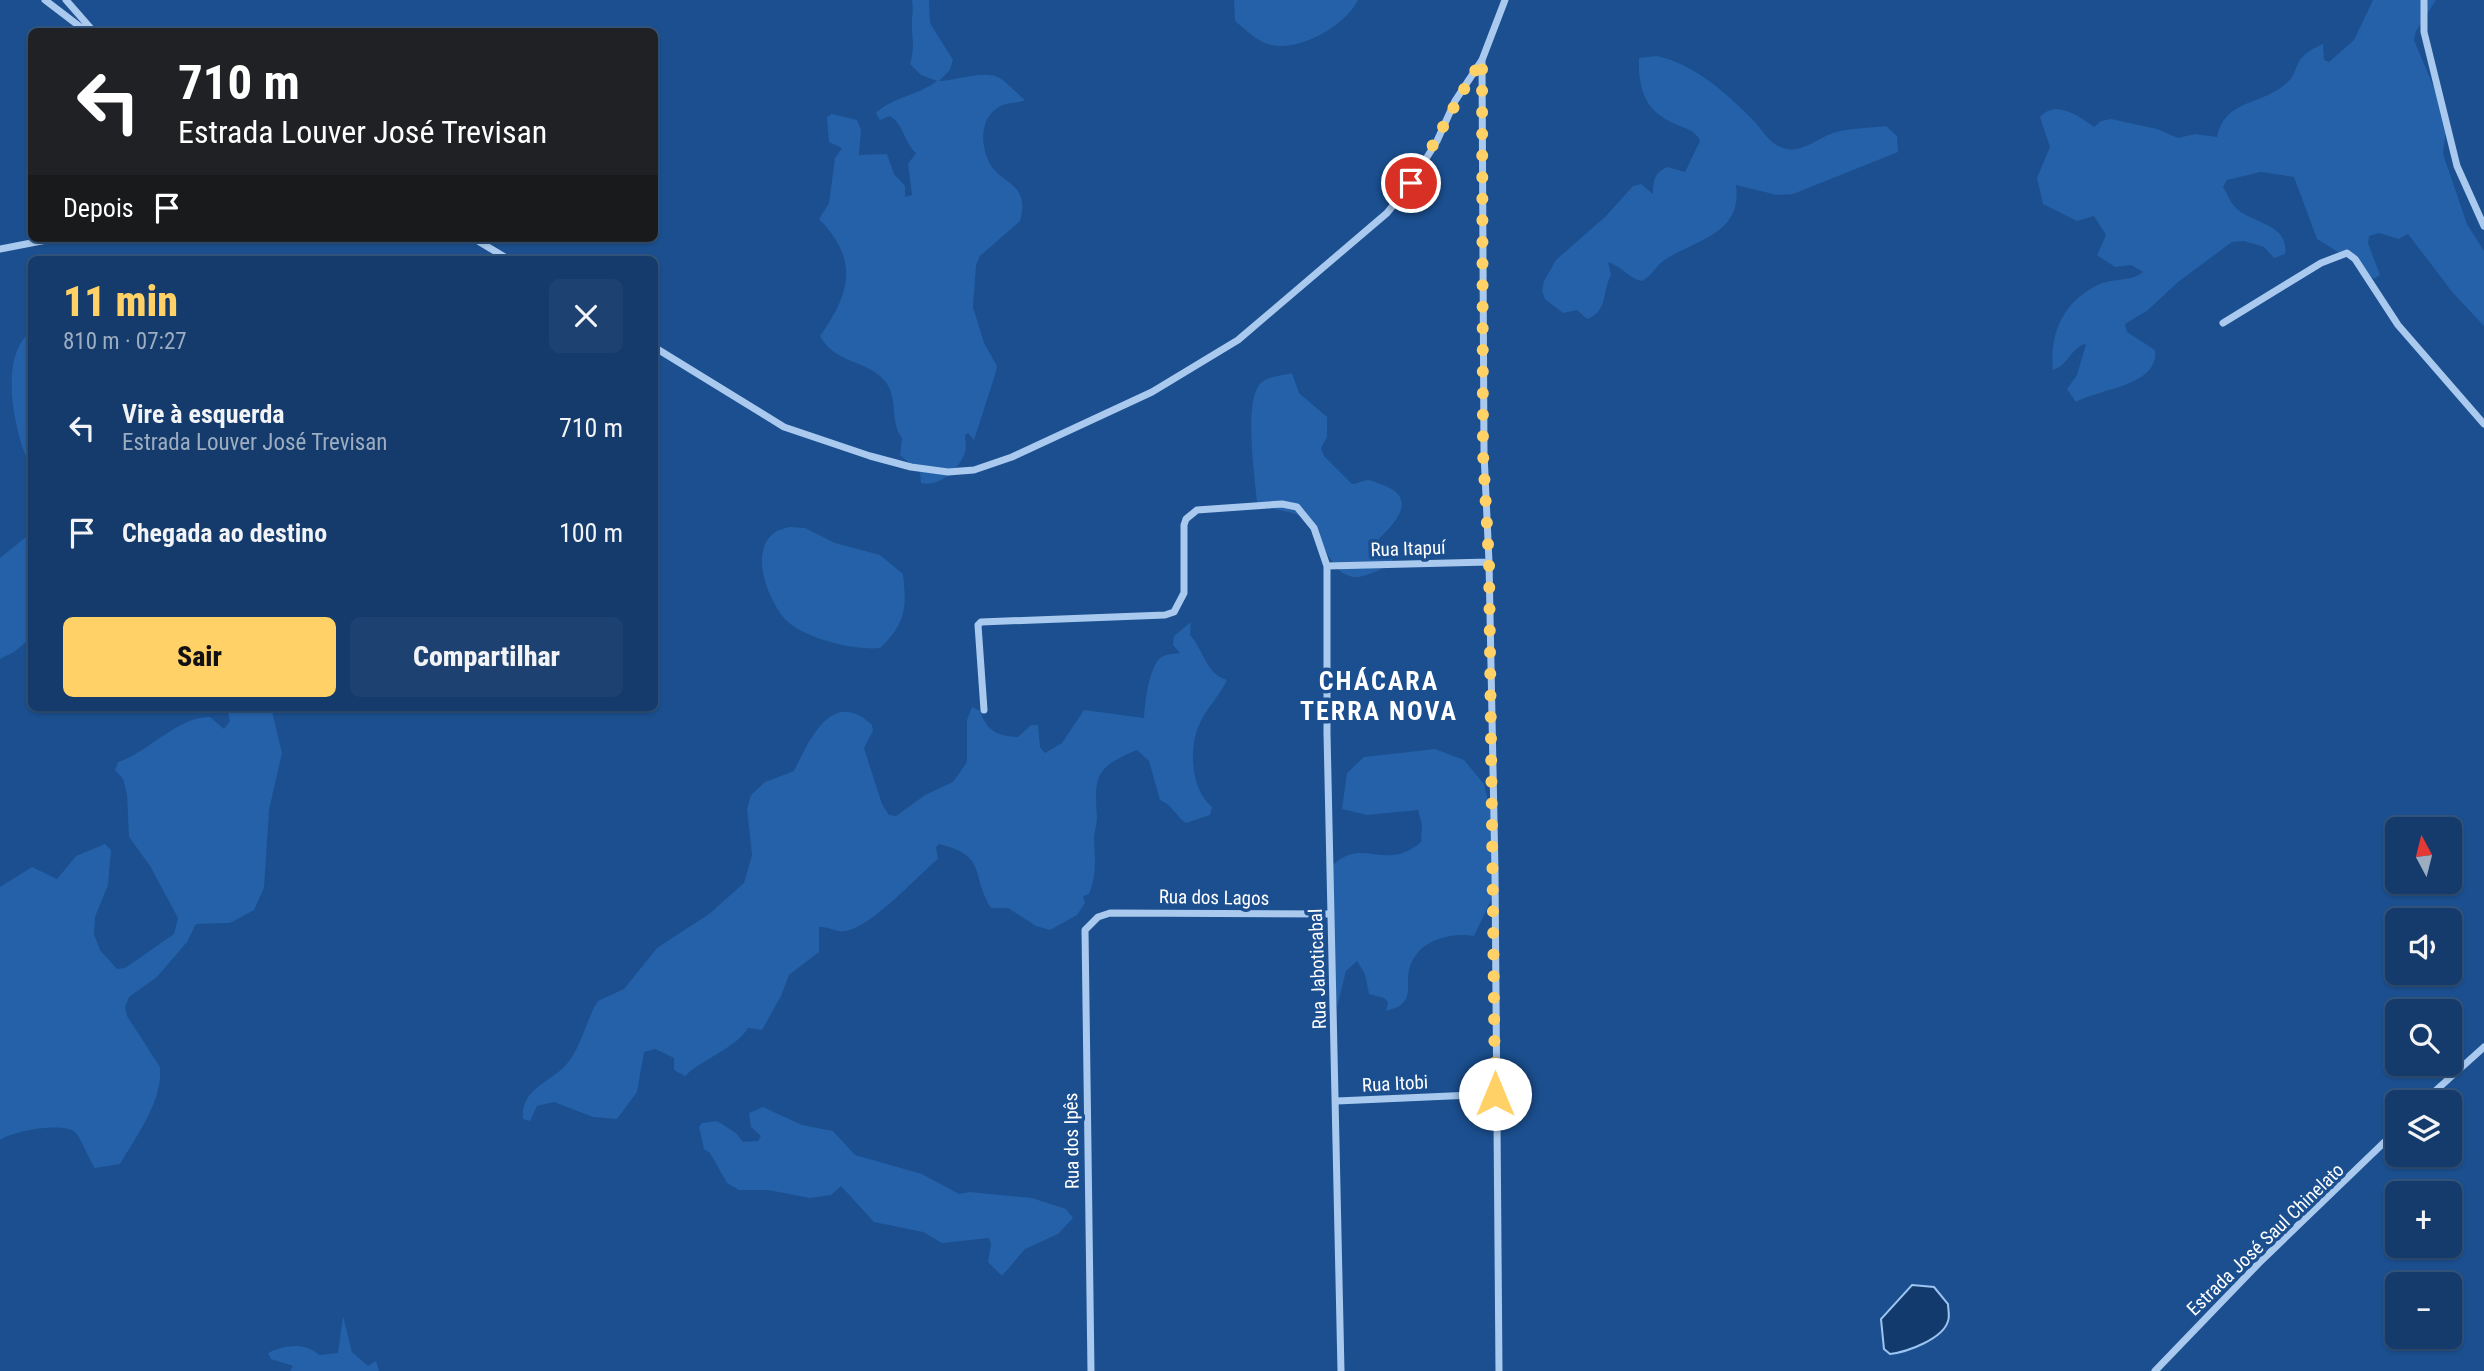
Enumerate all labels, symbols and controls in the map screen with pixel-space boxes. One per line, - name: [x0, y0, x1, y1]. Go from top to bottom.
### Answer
- text: 710 m: [178, 54, 300, 111]
- icon: left: [63, 56, 154, 147]
- text: Estrada Louver José Trevisan: [178, 113, 547, 151]
- pin: [1381, 153, 1441, 213]
- icon: arrive: [1392, 164, 1430, 202]
- icon: arrive: [148, 189, 186, 227]
- text: Depois: [63, 193, 134, 223]
- text: 11 min: [63, 277, 178, 326]
- button: close: [549, 279, 623, 353]
- text: 810 m · 07:27: [63, 328, 187, 355]
- text: Vire à esquerda: [122, 399, 285, 429]
- icon: left: [63, 409, 101, 447]
- text: 710 m: [559, 413, 623, 443]
- text: Estrada Louver José Trevisan: [122, 429, 387, 456]
- icon: arrive: [63, 514, 101, 552]
- text: Chegada ao destino: [122, 518, 327, 548]
- text: 100 m: [559, 518, 623, 548]
- street label: Rua Itapuí: [1370, 536, 1448, 561]
- button: Sair: [63, 617, 336, 697]
- button: Compartilhar: [350, 617, 623, 697]
- district label: CHÁCARA TERRA NOVA: [1300, 666, 1458, 726]
- north arrow: [2385, 817, 2462, 894]
- map controls: [2385, 817, 2462, 1349]
- street label: Rua dos Lagos: [1159, 885, 1269, 910]
- street label: Rua Jaboticabal: [1304, 908, 1331, 1030]
- button: sound: [2385, 908, 2462, 985]
- button: search: [2385, 999, 2462, 1076]
- position arrow: [1458, 1057, 1532, 1131]
- street label: Rua Itobi: [1361, 1070, 1429, 1097]
- button: layers: [2385, 1090, 2462, 1167]
- street label: Rua dos Ipês: [1059, 1093, 1084, 1189]
- street label: Estrada José Saul Chinelato: [2182, 1158, 2349, 1320]
- button: +: [2385, 1181, 2462, 1258]
- button: −: [2385, 1272, 2462, 1349]

